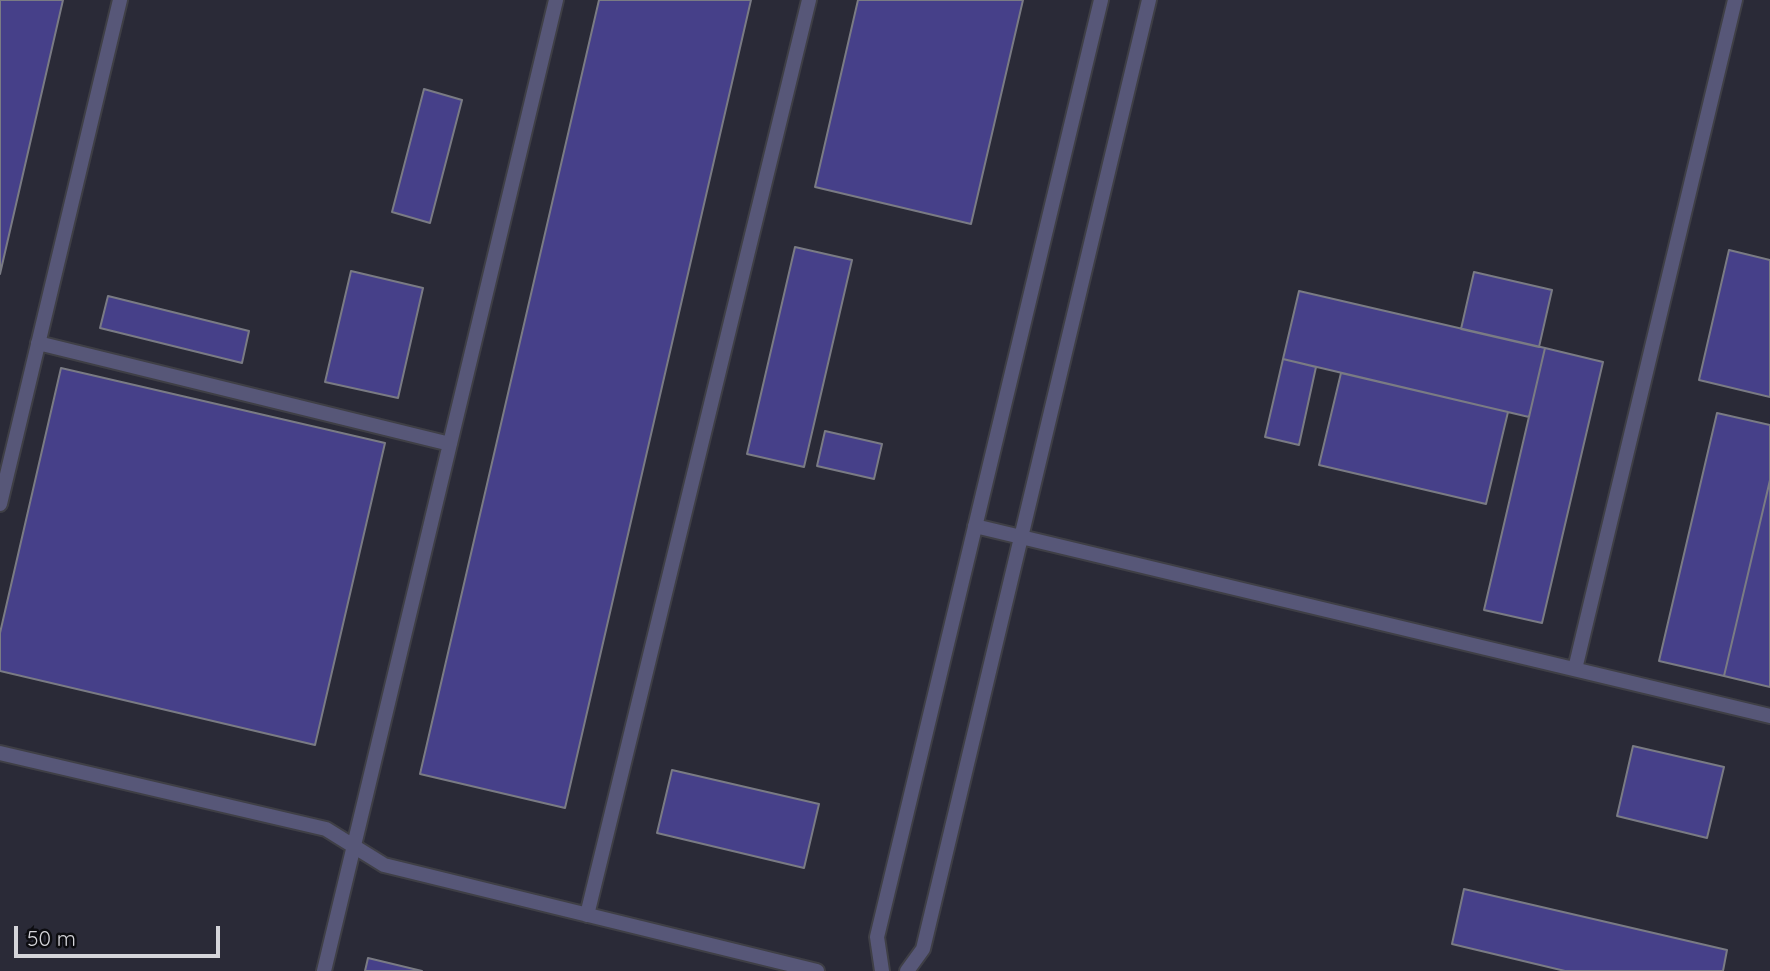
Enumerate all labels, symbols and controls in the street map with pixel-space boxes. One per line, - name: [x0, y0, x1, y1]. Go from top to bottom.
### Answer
- scale bar: [18, 912, 224, 956]
- text: 50 m: [27, 925, 76, 951]

